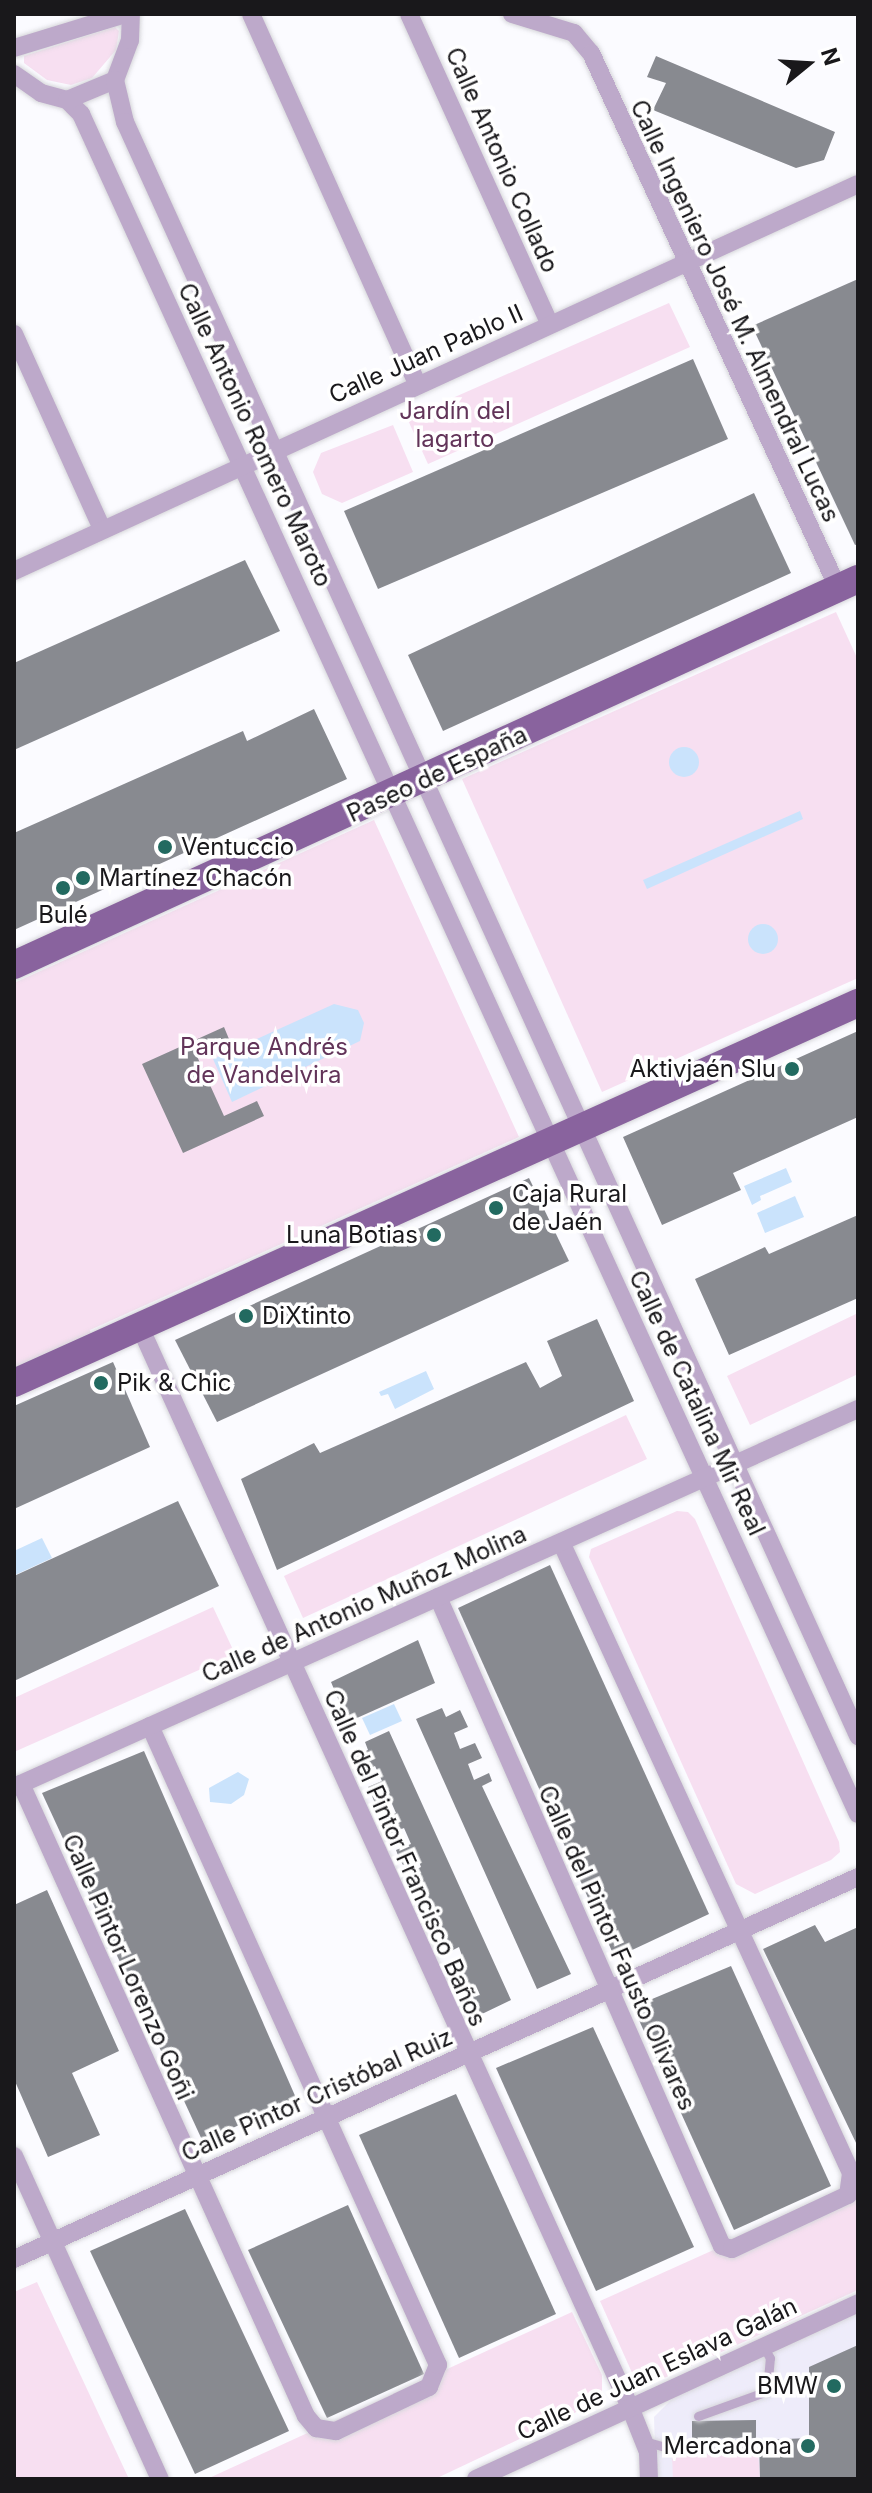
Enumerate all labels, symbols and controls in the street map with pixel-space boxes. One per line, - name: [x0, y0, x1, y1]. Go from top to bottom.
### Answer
- north arrow: [768, 24, 848, 104]
- street label: Calle Antonio Collado: [439, 43, 565, 277]
- text: N: [816, 45, 846, 69]
- street label: Calle Ingeniero José M. Almendral Lucas: [624, 95, 846, 527]
- street label: Calle Antonio Romero Maroto: [172, 279, 338, 591]
- street label: Calle Juan Pablo II: [325, 298, 527, 410]
- park label: Jardín del lagarto: [399, 397, 511, 453]
- street label: Paseo de España: [342, 720, 532, 828]
- place label: Ventuccio: [181, 833, 294, 861]
- marker: Ventuccio: [156, 838, 174, 856]
- place label: Martínez Chacón: [99, 864, 293, 892]
- marker: Martínez Chacón: [74, 869, 92, 887]
- marker: Bulé: [54, 879, 72, 897]
- place label: Bulé: [38, 901, 88, 929]
- park label: Parque Andrés de Vandelvira: [180, 1033, 348, 1089]
- place label: Aktivjaén Slu: [630, 1055, 776, 1083]
- marker: Aktivjaén Slu: [783, 1060, 801, 1078]
- place label: Caja Rural de Jaén: [512, 1180, 627, 1236]
- marker: Caja Rural de Jaén: [487, 1199, 505, 1217]
- place label: Luna Botias: [286, 1221, 418, 1249]
- marker: Luna Botias: [425, 1226, 443, 1244]
- street label: Calle de Catalina Mir Real: [623, 1266, 771, 1540]
- place label: DiXtinto: [262, 1302, 351, 1330]
- marker: DiXtinto: [237, 1307, 255, 1325]
- place label: Pik & Chic: [117, 1369, 232, 1397]
- marker: Pik & Chic: [92, 1374, 110, 1392]
- street label: Calle de Antonio Muñoz Molina: [197, 1519, 531, 1689]
- street label: Calle del Pintor Francisco Baños: [318, 1685, 492, 2031]
- street label: Calle del Pintor Fausto Olivares: [532, 1781, 702, 2115]
- street label: Calle Pintor Lorenzo Goñi: [56, 1830, 200, 2104]
- street label: Calle Pintor Cristóbal Ruiz: [177, 2022, 457, 2168]
- street label: Calle de Juan Eslava Galán: [512, 2291, 802, 2447]
- place label: BMW: [757, 2372, 818, 2400]
- marker: BMW: [825, 2377, 843, 2395]
- place label: Mercadona: [664, 2432, 792, 2460]
- marker: Mercadona: [799, 2437, 817, 2455]

